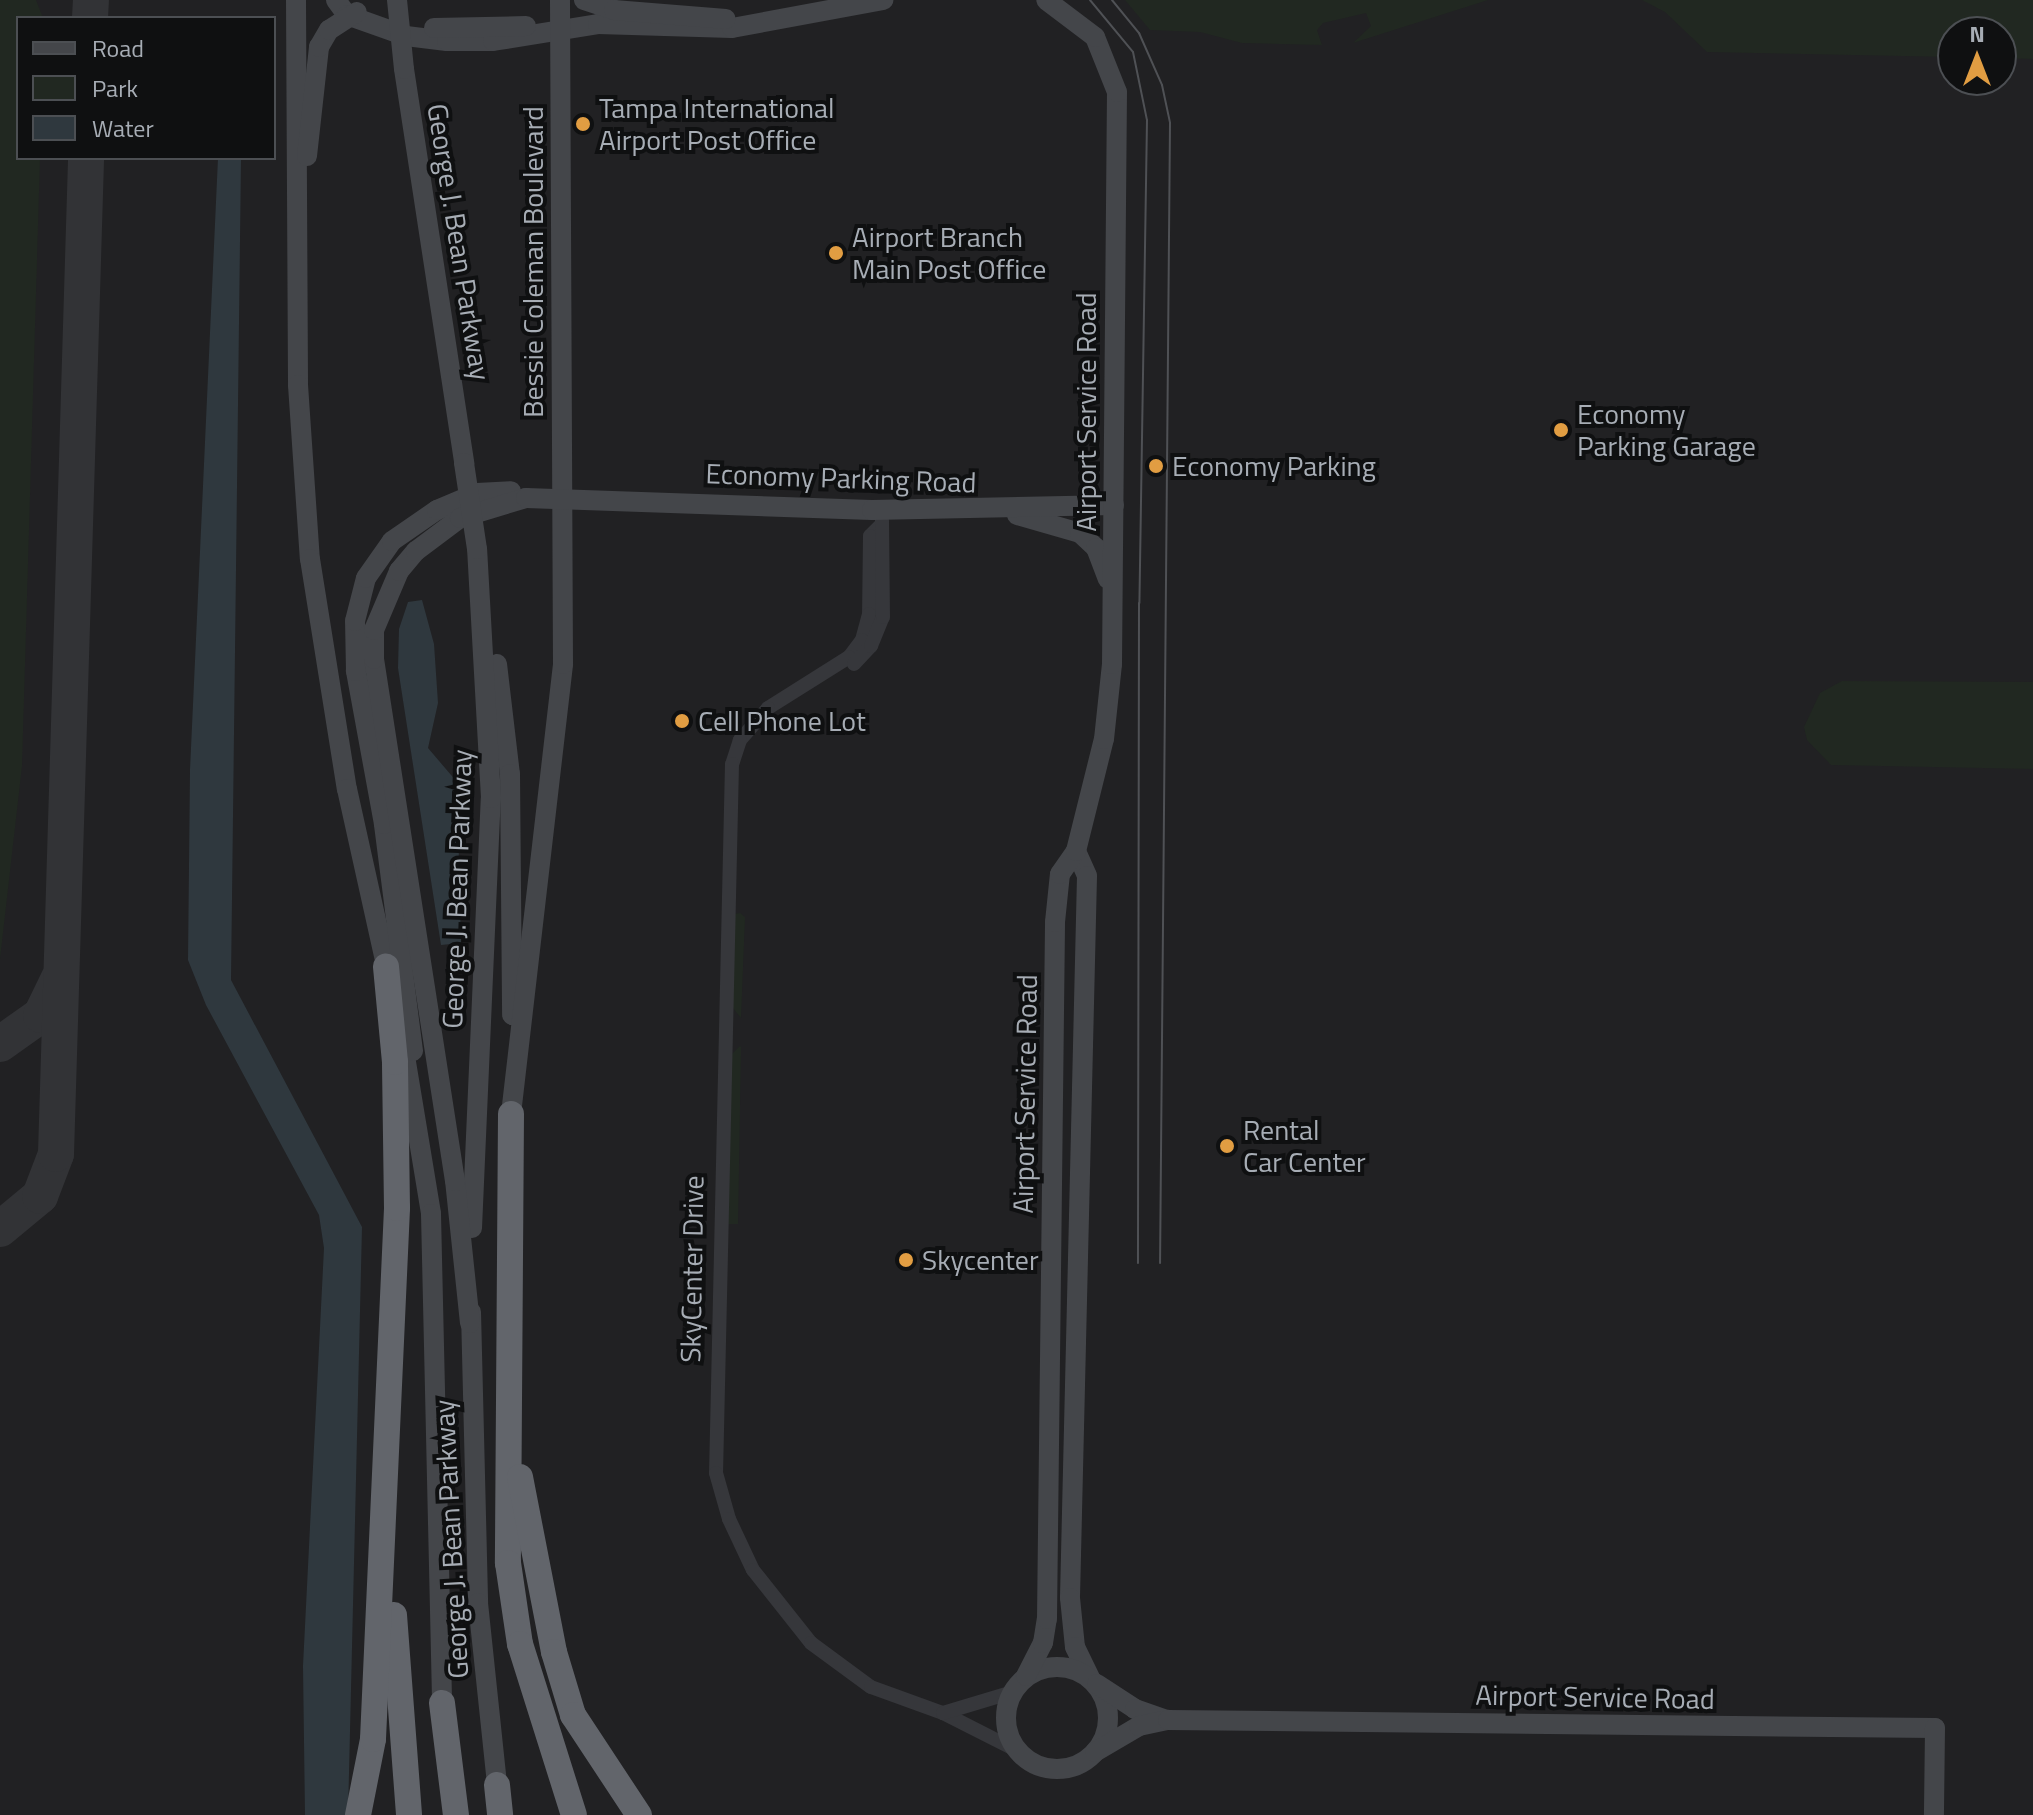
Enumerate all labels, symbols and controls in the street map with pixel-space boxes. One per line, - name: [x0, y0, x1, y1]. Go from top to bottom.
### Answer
- legend: [16, 16, 276, 160]
- north arrow: [1937, 16, 2017, 96]
- text: N: [1969, 17, 1985, 51]
- text: Road: [92, 30, 144, 66]
- text: Park: [92, 70, 138, 106]
- place label: Tampa International Airport Post Office: [599, 91, 834, 157]
- street label: George J. Bean Parkway: [421, 101, 497, 383]
- street label: Bessie Coleman Boulevard: [516, 106, 550, 418]
- text: Water: [92, 110, 154, 146]
- marker: Tampa International Airport Post Office: [574, 115, 592, 133]
- place label: Airport Branch Main Post Office: [852, 220, 1046, 286]
- marker: Airport Branch Main Post Office: [827, 244, 845, 262]
- street label: Airport Service Road: [1069, 292, 1103, 532]
- place label: Economy Parking Garage: [1577, 397, 1756, 463]
- marker: Economy Parking Garage: [1552, 421, 1570, 439]
- place label: Economy Parking: [1172, 449, 1376, 483]
- street label: Economy Parking Road: [705, 456, 977, 500]
- marker: Economy Parking: [1147, 457, 1165, 475]
- place label: Cell Phone Lot: [698, 704, 866, 738]
- marker: Cell Phone Lot: [673, 712, 691, 730]
- street label: George J. Bean Parkway: [435, 749, 479, 1029]
- street label: Airport Service Road: [1006, 974, 1044, 1214]
- place label: Rental Car Center: [1243, 1113, 1366, 1179]
- marker: Rental Car Center: [1218, 1137, 1236, 1155]
- street label: SkyCenter Drive: [674, 1175, 710, 1363]
- place label: Skycenter: [922, 1243, 1039, 1277]
- marker: Skycenter: [897, 1251, 915, 1269]
- street label: George J. Bean Parkway: [427, 1399, 475, 1679]
- street label: Airport Service Road: [1475, 1678, 1715, 1716]

